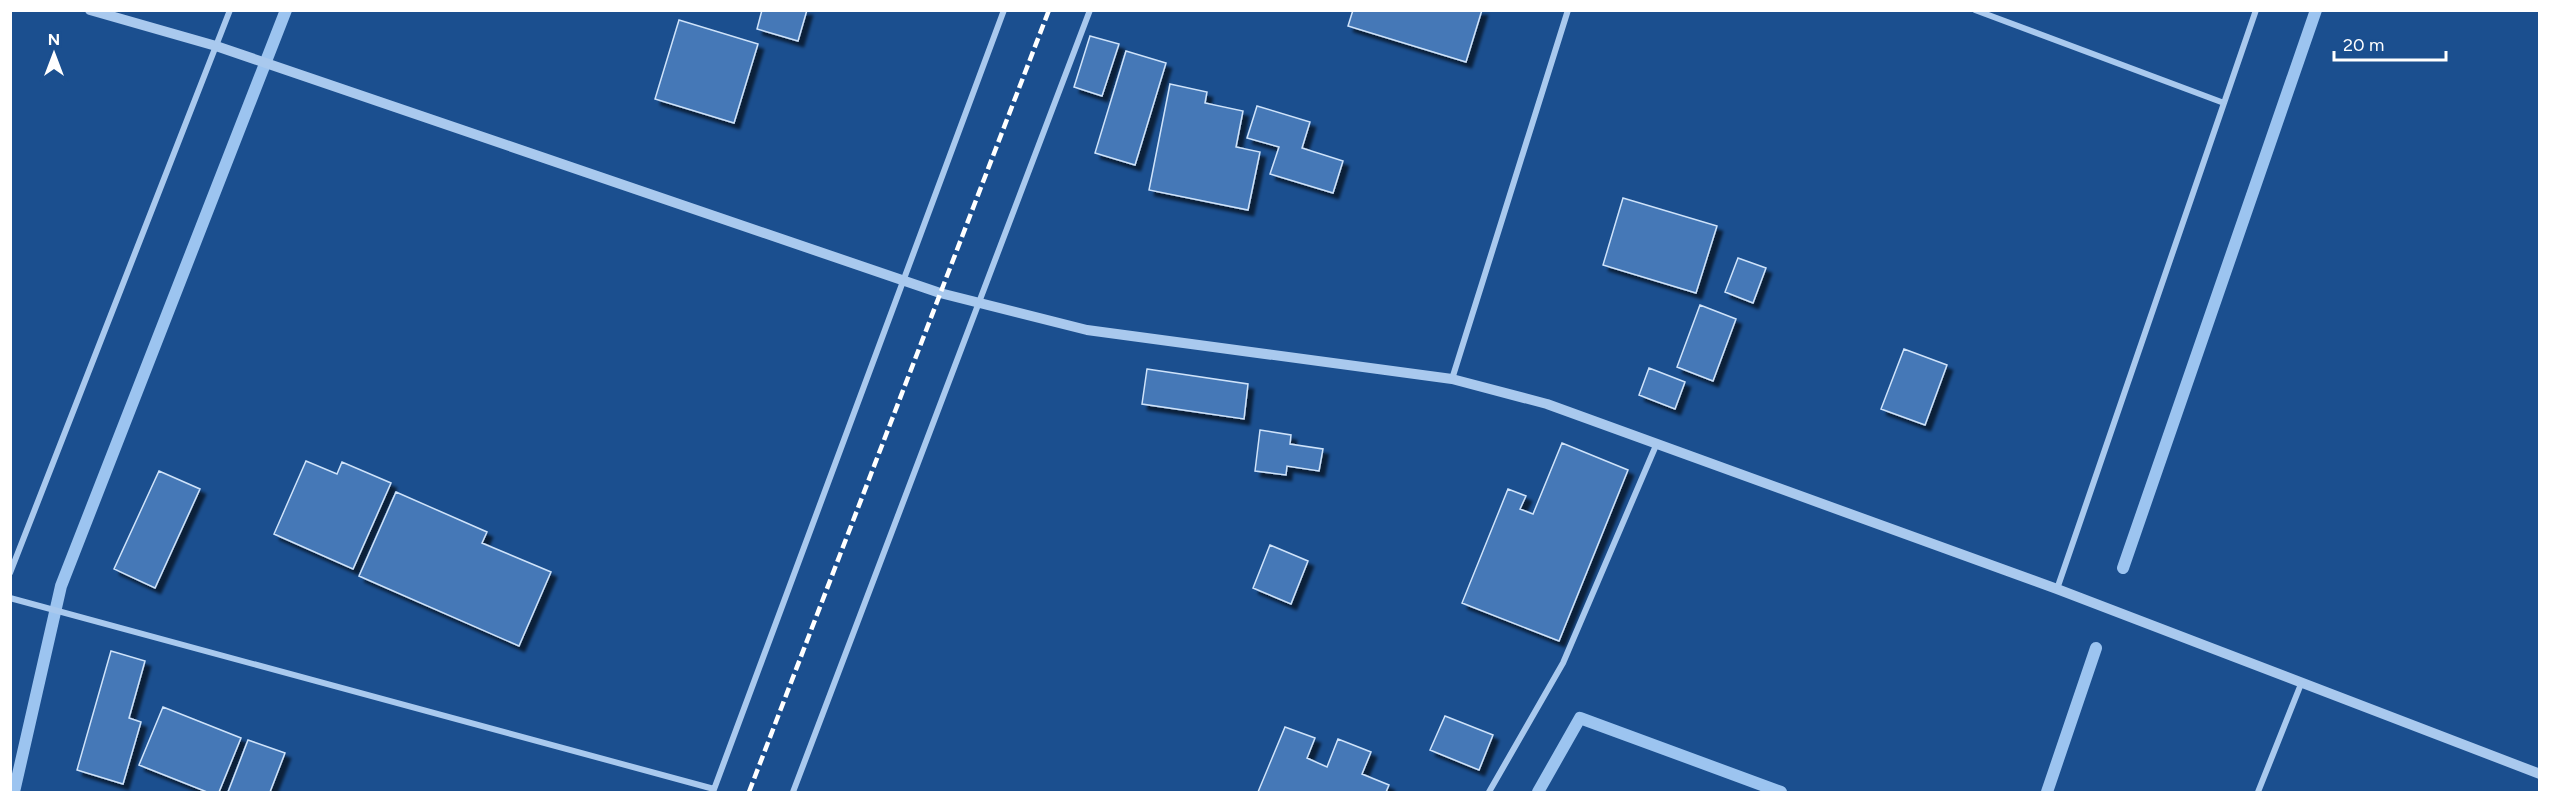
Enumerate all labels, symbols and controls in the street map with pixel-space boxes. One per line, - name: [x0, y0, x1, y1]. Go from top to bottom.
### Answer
- north arrow: [24, 24, 84, 84]
- scale bar: [2334, 24, 2446, 62]
- text: N: [48, 30, 60, 49]
- text: 20 m: [2343, 34, 2384, 56]

